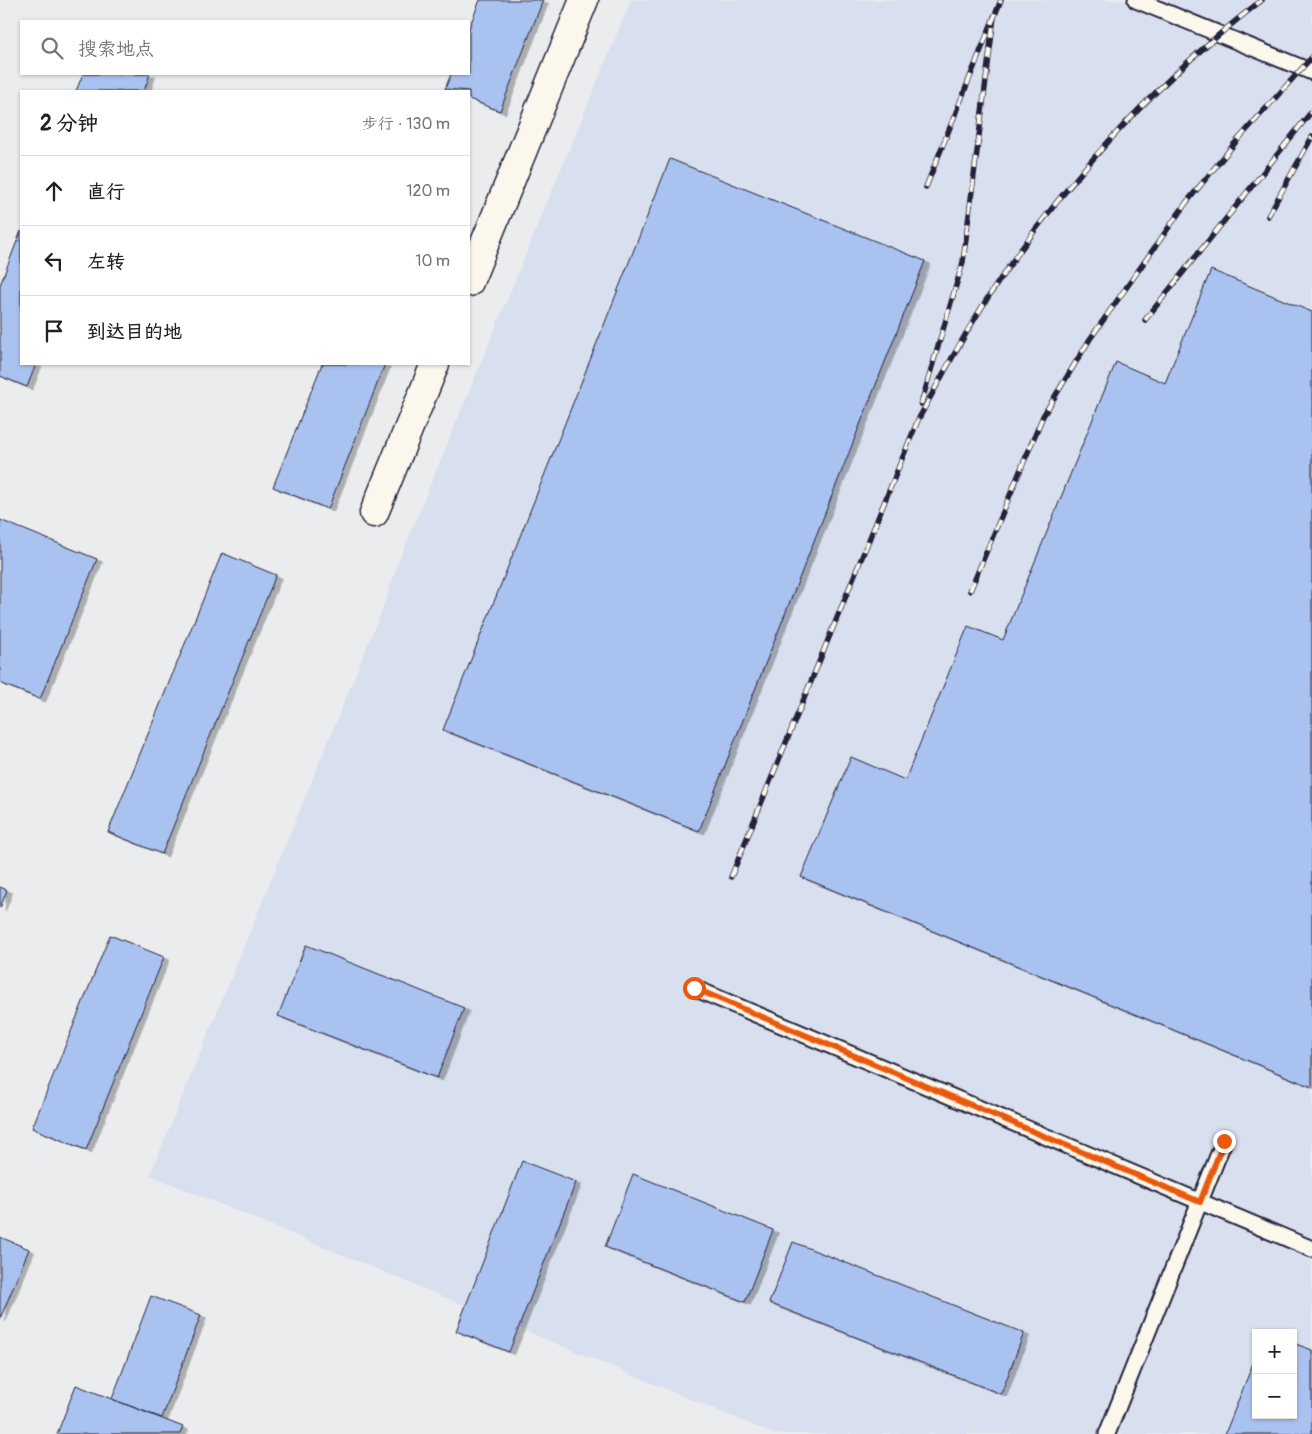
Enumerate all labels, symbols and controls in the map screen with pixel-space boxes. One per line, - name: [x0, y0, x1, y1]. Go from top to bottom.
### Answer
- search box: [20, 20, 470, 75]
- icon: search: [38, 34, 66, 62]
- text: 搜索地点: [78, 37, 154, 61]
- text: 2 分钟: [40, 110, 98, 137]
- text: 步行 · 130 m: [362, 114, 450, 134]
- icon: ahead: [40, 177, 68, 205]
- text: 直行: [87, 180, 125, 204]
- text: 120 m: [406, 181, 450, 201]
- icon: left: [40, 247, 68, 275]
- text: 左转: [87, 250, 125, 274]
- text: 10 m: [415, 251, 450, 271]
- icon: arrive: [40, 317, 68, 345]
- text: 到达目的地: [87, 320, 182, 344]
- route start: [683, 977, 706, 1000]
- route end: [1213, 1130, 1236, 1153]
- map controls: [1252, 1329, 1297, 1419]
- button: +: [1252, 1329, 1297, 1374]
- button: −: [1252, 1374, 1297, 1419]

